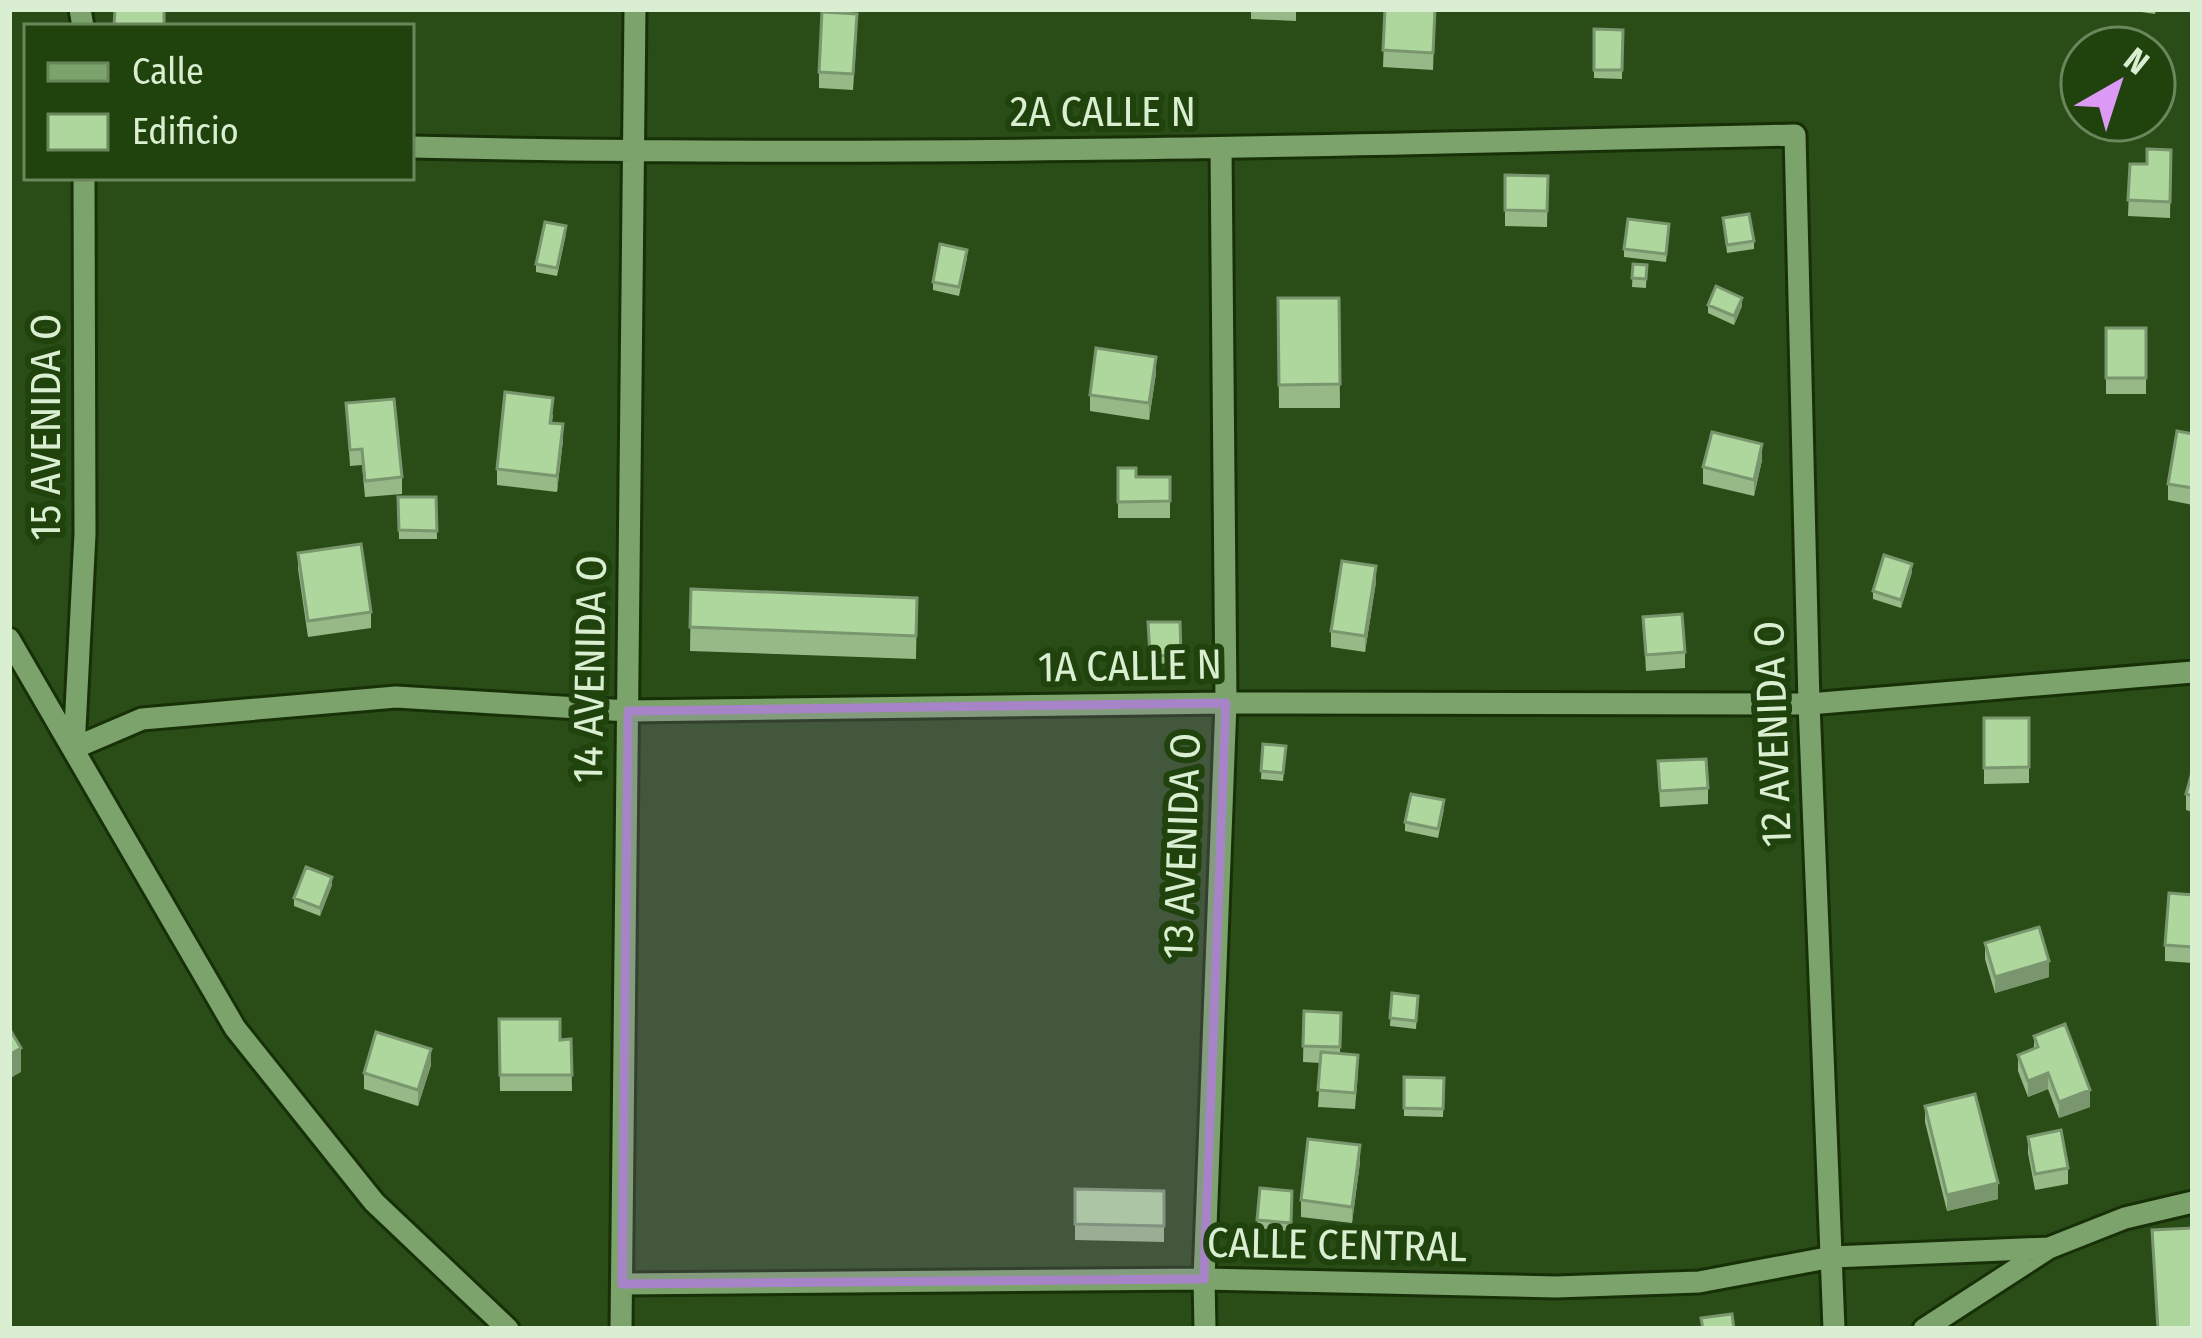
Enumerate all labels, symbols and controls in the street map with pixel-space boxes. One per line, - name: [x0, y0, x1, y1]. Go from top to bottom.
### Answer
- legend: [24, 24, 414, 180]
- north arrow: [2058, 24, 2178, 144]
- text: N: [2116, 40, 2157, 83]
- text: Calle: [132, 50, 204, 94]
- street label: 2A CALLE N: [1010, 87, 1196, 137]
- text: Edificio: [132, 110, 239, 154]
- street label: 15 AVENIDA O: [21, 314, 71, 540]
- street label: 14 AVENIDA O: [563, 555, 617, 783]
- street label: 12 AVENIDA O: [1744, 620, 1802, 848]
- street label: 1A CALLE N: [1038, 639, 1222, 693]
- street label: 13 AVENIDA O: [1153, 732, 1211, 960]
- street label: CALLE CENTRAL: [1207, 1218, 1468, 1272]

